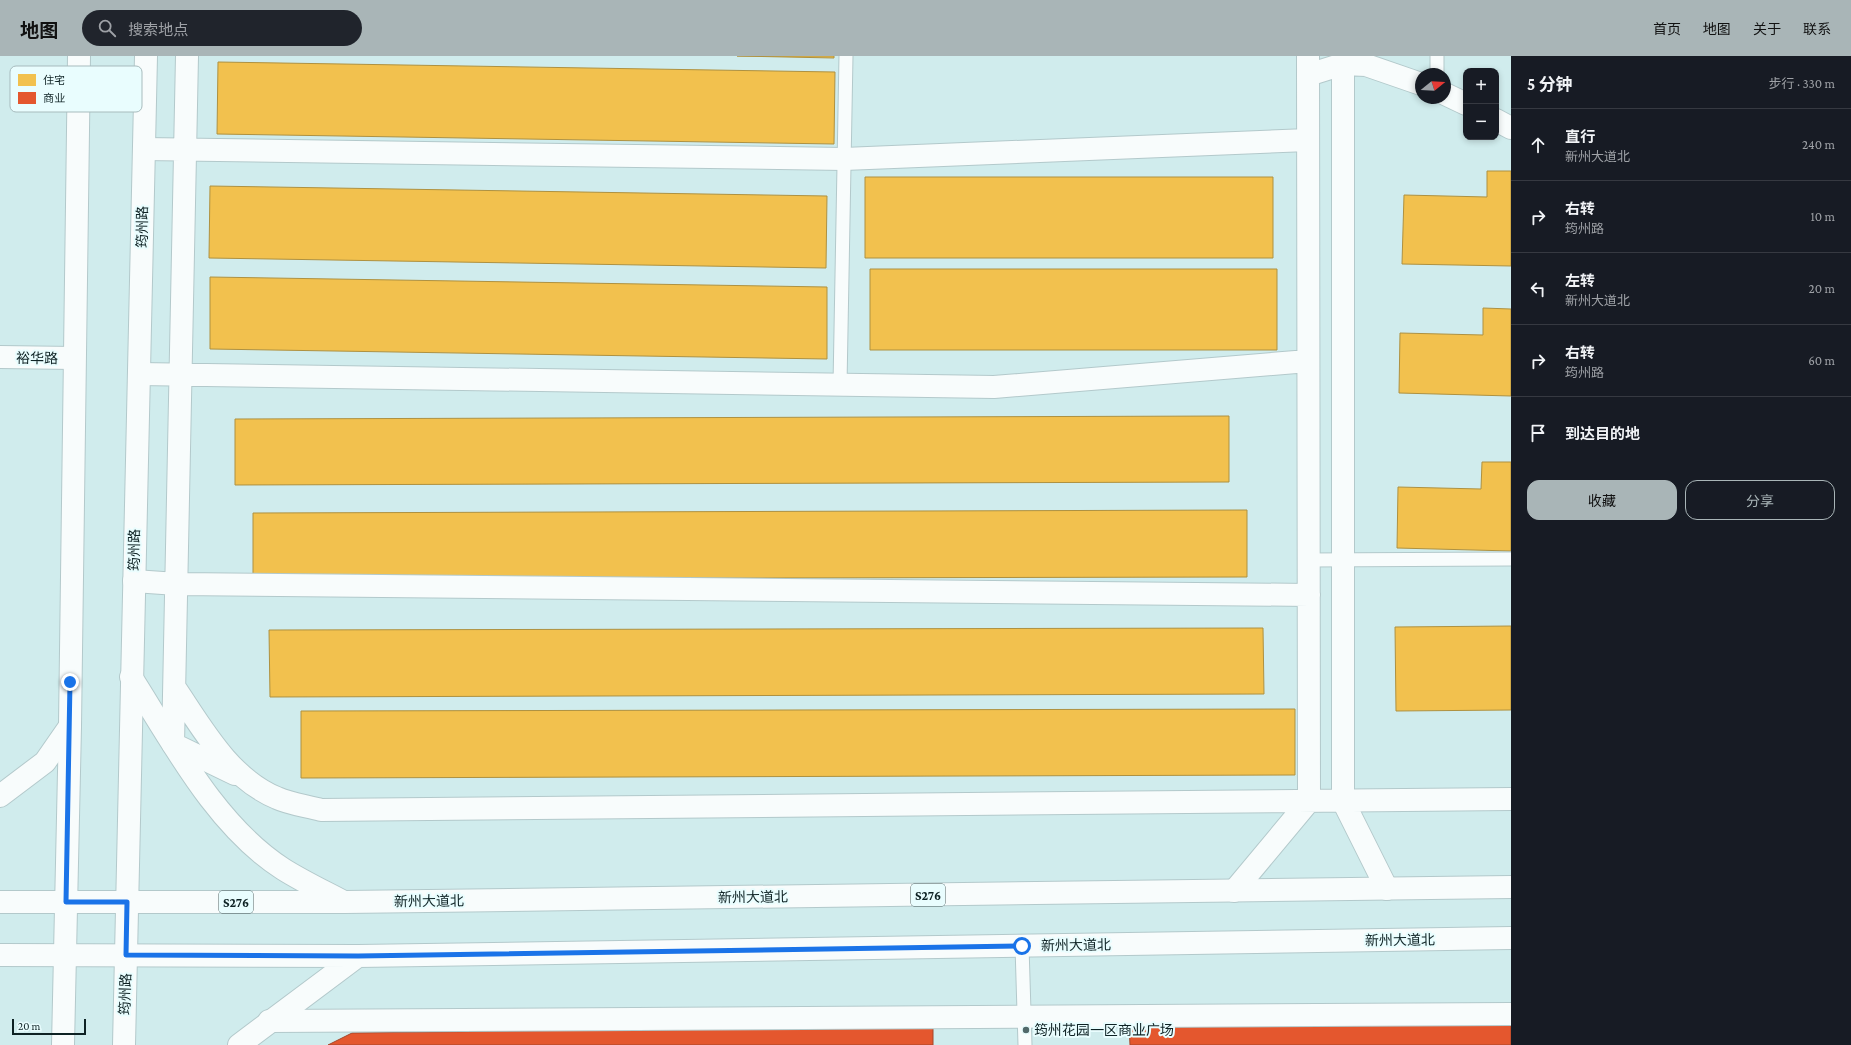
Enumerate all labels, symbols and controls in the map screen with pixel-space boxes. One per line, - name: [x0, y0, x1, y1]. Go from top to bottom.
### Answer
- search box: [82, 10, 362, 46]
- icon: search: [96, 17, 118, 39]
- text: 地图: [20, 20, 58, 41]
- text: 首页: [1653, 21, 1681, 37]
- text: 地图: [1703, 21, 1731, 37]
- text: 关于: [1753, 21, 1781, 37]
- text: 联系: [1803, 21, 1831, 37]
- text: 搜索地点: [128, 22, 188, 38]
- legend: [10, 66, 142, 112]
- north arrow: [1415, 68, 1451, 104]
- map controls: [1463, 68, 1499, 140]
- button: +: [1463, 68, 1499, 104]
- text: 住宅: [43, 74, 65, 86]
- text: 5 分钟: [1527, 75, 1573, 94]
- text: 步行 · 330 m: [1768, 76, 1835, 91]
- text: 商业: [43, 92, 65, 104]
- button: −: [1463, 104, 1499, 140]
- text: 直行: [1565, 129, 1595, 145]
- icon: ahead: [1527, 134, 1549, 156]
- text: 240 m: [1802, 137, 1835, 152]
- text: 新州大道北: [1565, 149, 1630, 164]
- text: 右转: [1565, 201, 1595, 217]
- street label: 筠州路: [134, 206, 150, 248]
- icon: right: [1527, 206, 1549, 228]
- text: 10 m: [1810, 209, 1835, 224]
- text: 筠州路: [1565, 221, 1604, 236]
- text: 左转: [1565, 273, 1595, 289]
- icon: left: [1527, 278, 1549, 300]
- text: 20 m: [1809, 281, 1835, 296]
- text: 新州大道北: [1565, 293, 1630, 308]
- text: 右转: [1565, 345, 1595, 361]
- street label: 裕华路: [16, 350, 58, 366]
- icon: right: [1527, 350, 1549, 372]
- text: 60 m: [1808, 353, 1835, 368]
- text: 筠州路: [1565, 365, 1604, 380]
- icon: arrive: [1527, 422, 1549, 444]
- text: 到达目的地: [1565, 426, 1640, 442]
- button: 收藏: [1527, 480, 1677, 520]
- button: 分享: [1685, 480, 1835, 520]
- street label: 筠州路: [126, 529, 142, 571]
- route end: [61, 673, 79, 691]
- road number: S276: [911, 884, 945, 906]
- street label: 新州大道北: [718, 888, 788, 906]
- road number: S276: [219, 891, 253, 913]
- street label: 新州大道北: [394, 892, 464, 910]
- street label: 新州大道北: [1365, 931, 1435, 949]
- street label: 新州大道北: [1041, 936, 1111, 954]
- route start: [1013, 937, 1031, 955]
- street label: 筠州路: [116, 973, 134, 1015]
- scale bar: [12, 1017, 86, 1036]
- text: 20 m: [18, 1020, 40, 1032]
- place label: 筠州花园一区商业广场: [1034, 1022, 1174, 1038]
- marker: 筠州花园一区商业广场: [1021, 1025, 1031, 1035]

